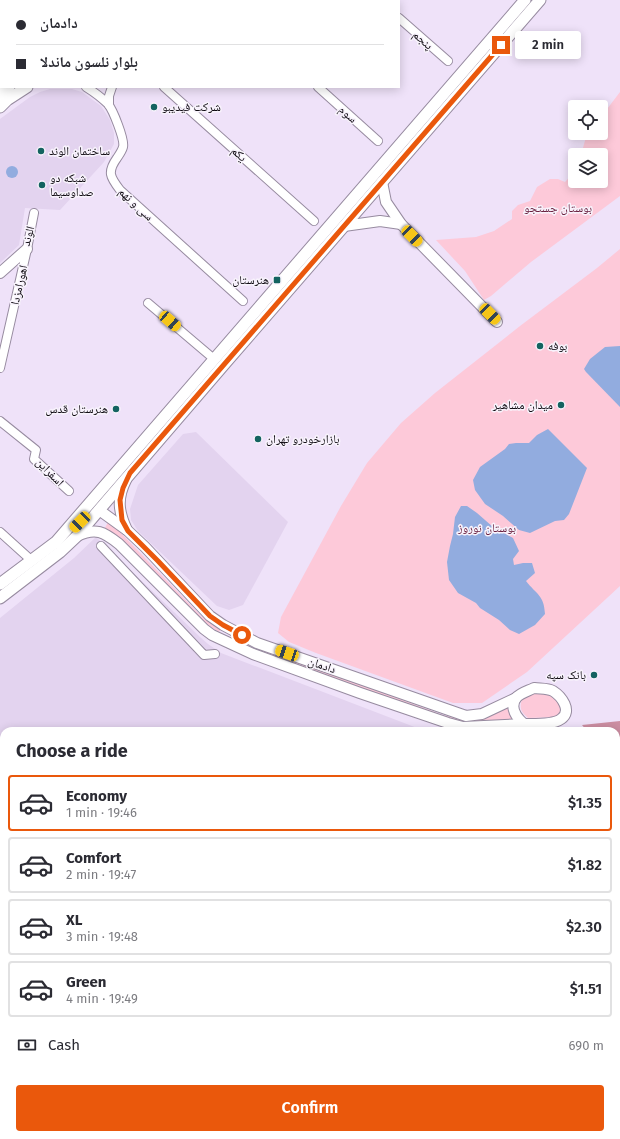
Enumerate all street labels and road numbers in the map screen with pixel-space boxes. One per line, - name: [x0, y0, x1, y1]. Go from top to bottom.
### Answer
- street label: پنجم: [409, 28, 436, 54]
- street label: سوم: [335, 102, 360, 126]
- street label: یکم: [228, 143, 250, 165]
- street label: سی و نهم: [115, 184, 156, 224]
- street label: الوند: [19, 224, 37, 247]
- street label: اهورامزدا: [8, 264, 30, 306]
- street label: اسفراین: [33, 455, 67, 489]
- street label: دادمان: [306, 654, 338, 676]

